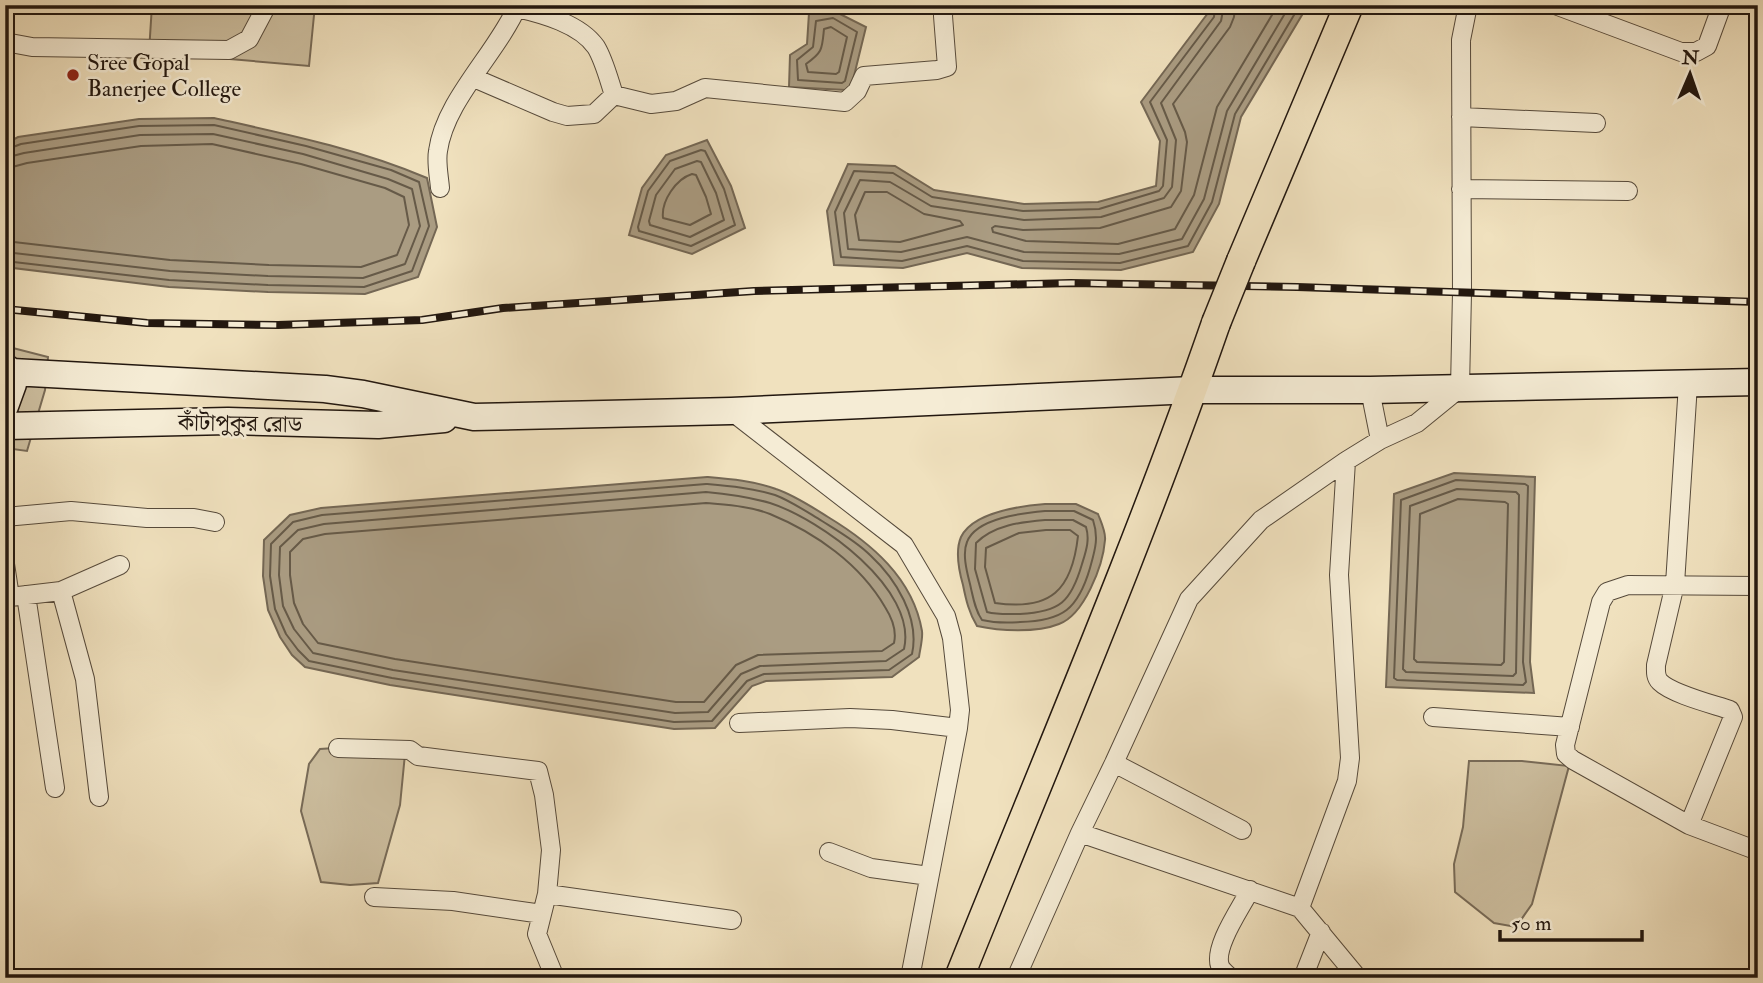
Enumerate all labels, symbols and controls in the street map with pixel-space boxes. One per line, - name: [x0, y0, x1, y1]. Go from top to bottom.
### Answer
- north arrow: [1654, 38, 1724, 108]
- text: N: [1681, 46, 1700, 70]
- place label: Sree Gopal Banerjee College: [87, 48, 241, 103]
- marker: Sree Gopal Banerjee College: [65, 67, 81, 83]
- street label: কাঁটাপুকুর রোড: [177, 408, 303, 439]
- scale bar: [1500, 899, 1642, 943]
- text: 50 m: [1511, 910, 1552, 937]

